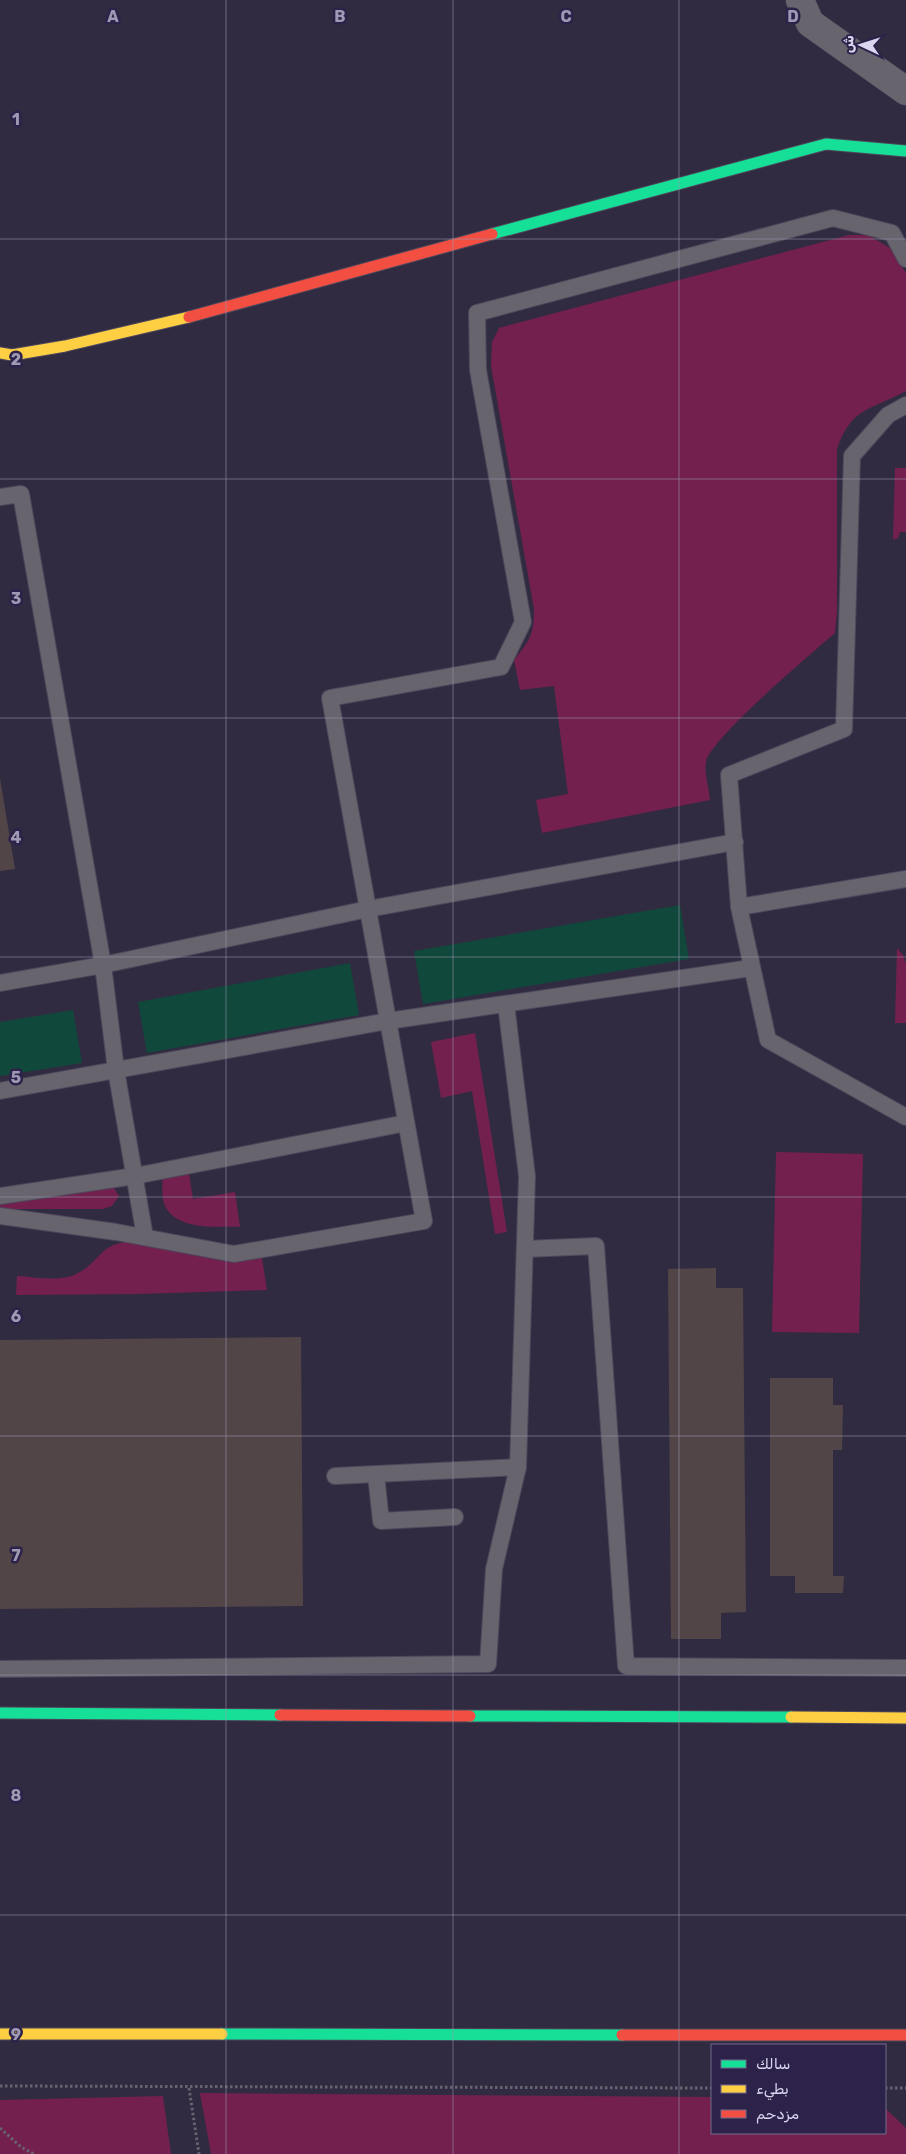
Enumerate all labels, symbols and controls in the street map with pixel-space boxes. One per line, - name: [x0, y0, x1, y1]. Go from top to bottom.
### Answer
- text: A: [107, 7, 119, 26]
- text: B: [334, 7, 346, 26]
- text: C: [560, 7, 572, 26]
- text: D: [787, 7, 799, 26]
- north arrow: [836, 20, 886, 70]
- text: ش: [839, 34, 858, 54]
- text: 1: [12, 110, 20, 129]
- text: 2: [11, 350, 21, 369]
- text: 3: [11, 589, 21, 608]
- text: 4: [11, 828, 22, 847]
- text: 5: [11, 1068, 21, 1087]
- text: 6: [11, 1307, 21, 1326]
- text: 7: [11, 1546, 21, 1565]
- text: 8: [11, 1786, 22, 1805]
- text: 9: [11, 2025, 21, 2044]
- legend: [711, 2044, 886, 2134]
- text: سالك: [756, 2055, 791, 2073]
- text: بطيء: [756, 2080, 789, 2101]
- text: مزدحم: [756, 2105, 799, 2124]

